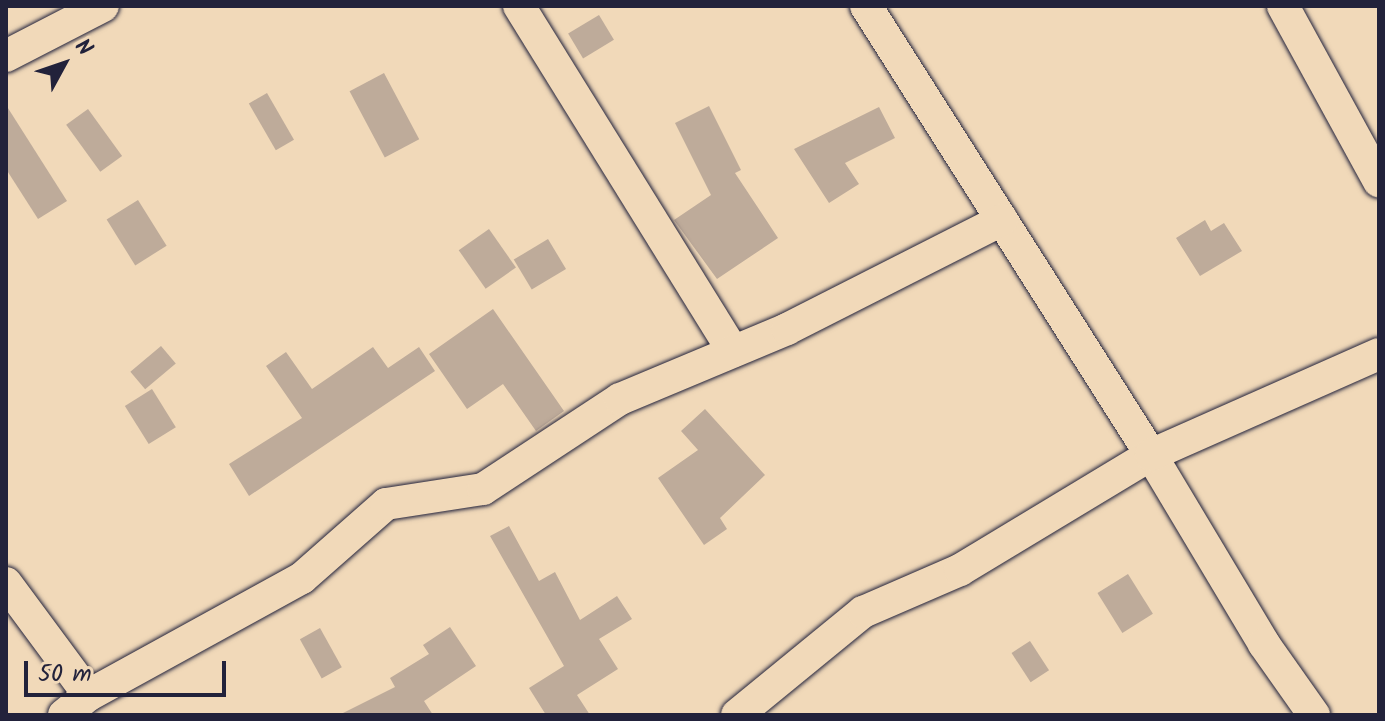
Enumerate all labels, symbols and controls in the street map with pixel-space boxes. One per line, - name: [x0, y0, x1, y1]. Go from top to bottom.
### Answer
- north arrow: [24, 24, 104, 104]
- text: N: [65, 32, 101, 65]
- scale bar: [28, 645, 230, 695]
- text: 50 m: [38, 655, 92, 694]

